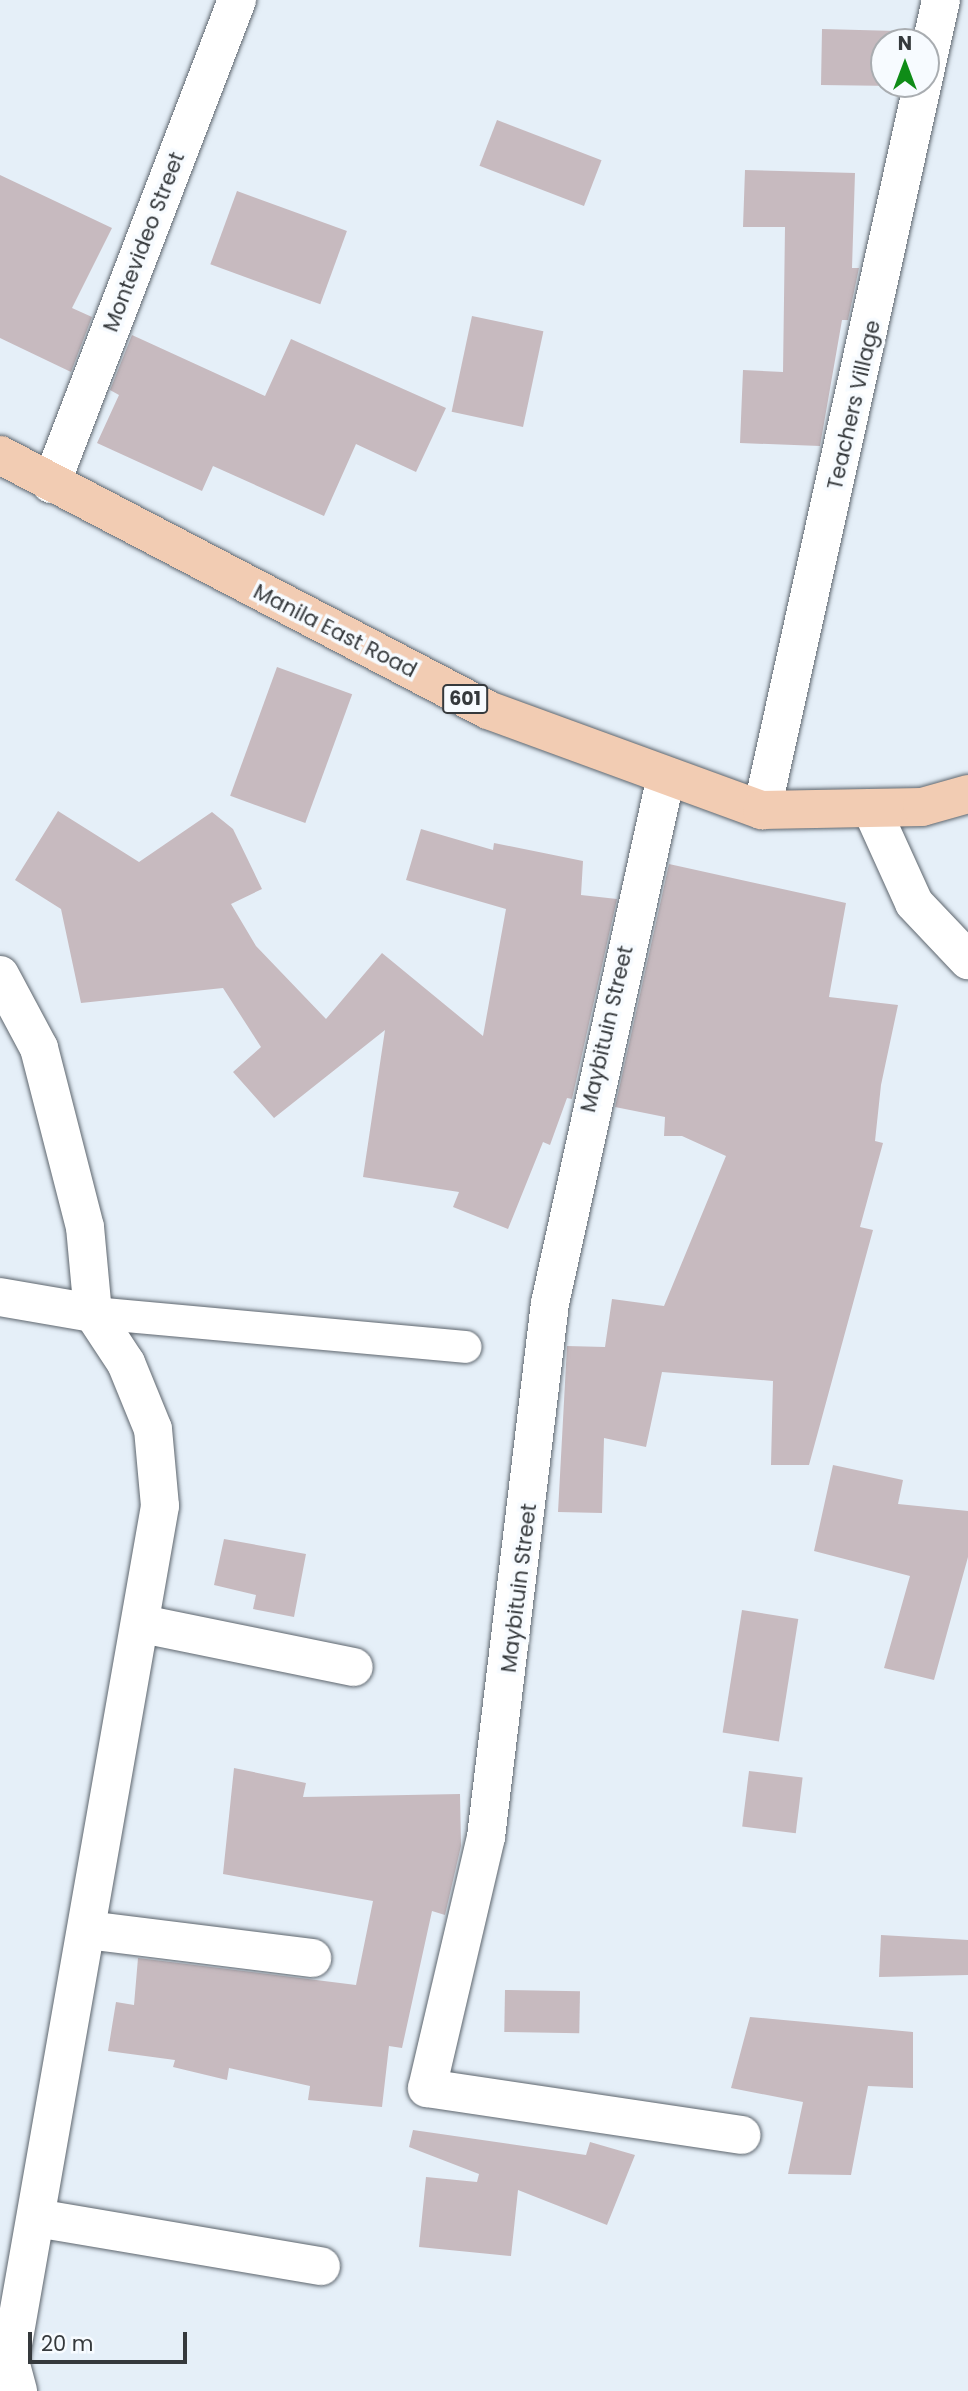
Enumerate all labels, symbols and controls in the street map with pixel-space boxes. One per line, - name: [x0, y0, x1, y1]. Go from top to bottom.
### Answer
- north arrow: [870, 28, 940, 98]
- text: N: [898, 30, 912, 57]
- street label: Montevideo Street: [98, 149, 190, 335]
- street label: Teachers Village: [822, 318, 886, 492]
- street label: Manila East Road: [249, 579, 421, 683]
- road number: 601: [440, 684, 490, 714]
- street label: Maybituin Street: [576, 943, 638, 1115]
- street label: Maybituin Street: [496, 1502, 542, 1674]
- scale bar: [32, 2318, 191, 2362]
- text: 20 m: [41, 2329, 94, 2358]

